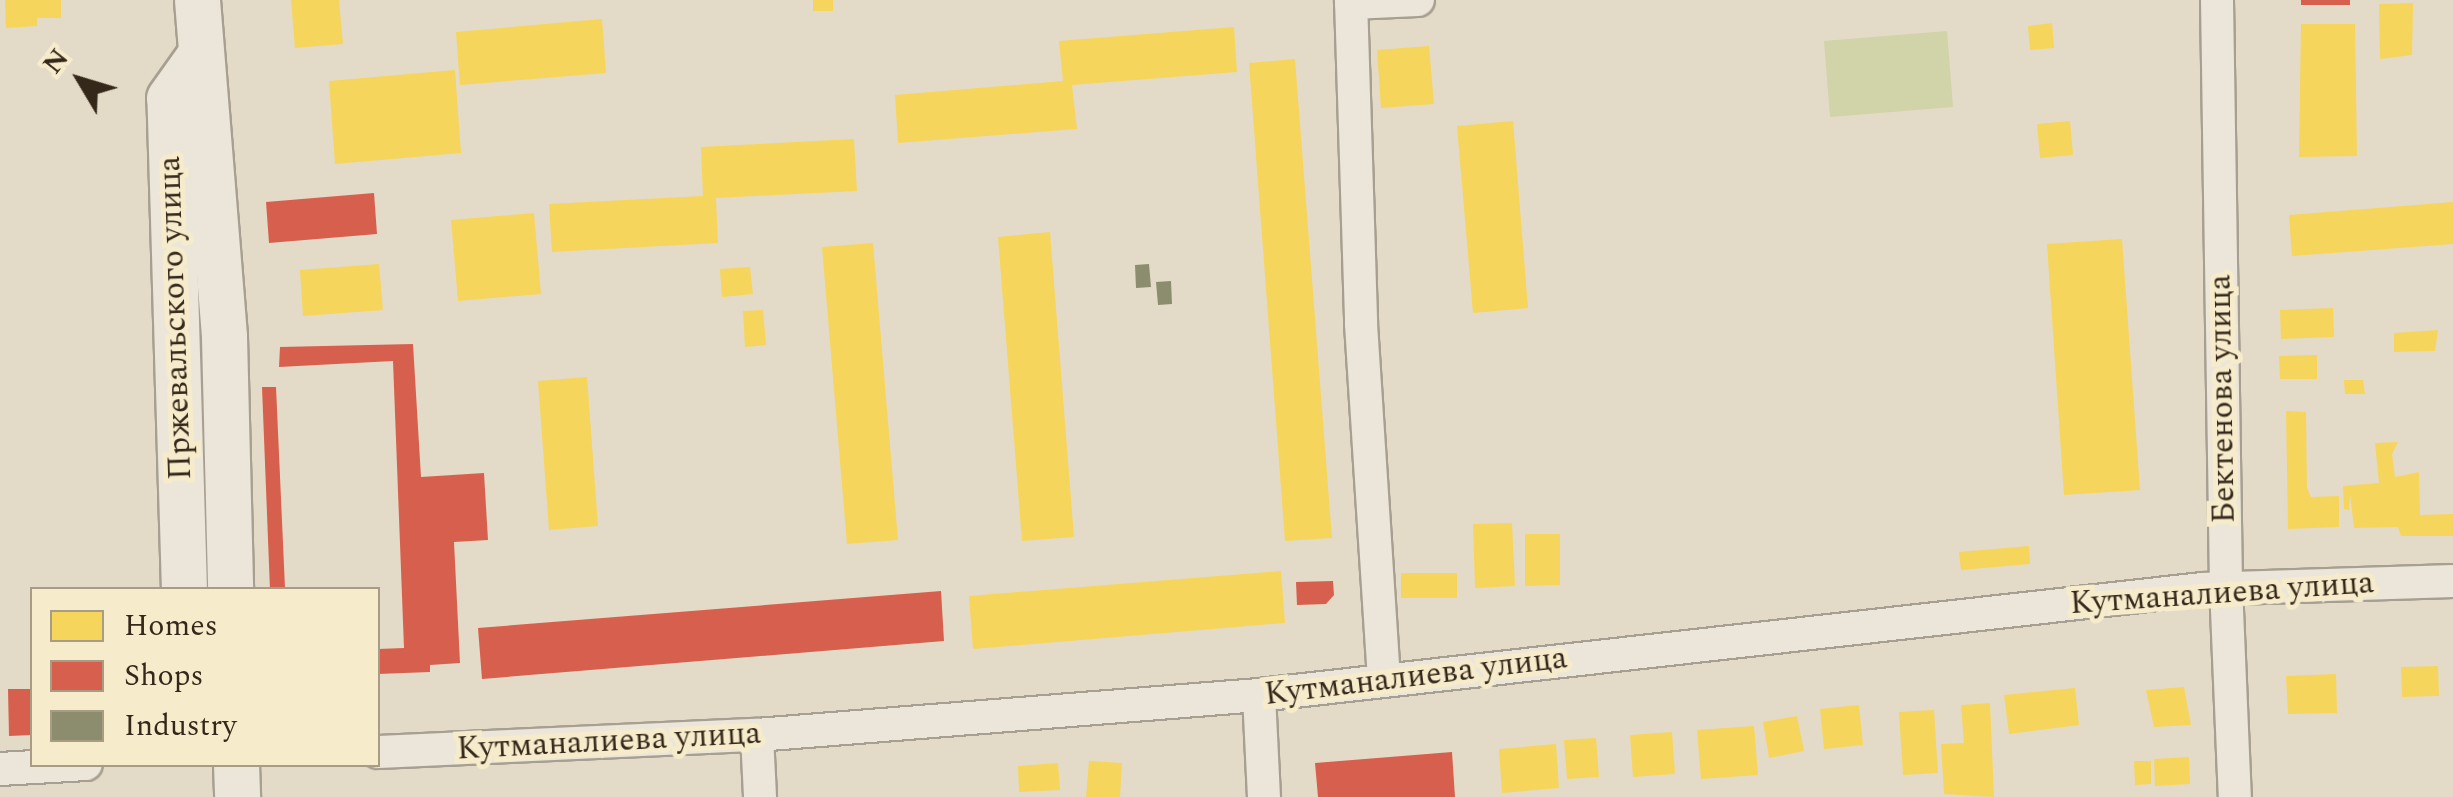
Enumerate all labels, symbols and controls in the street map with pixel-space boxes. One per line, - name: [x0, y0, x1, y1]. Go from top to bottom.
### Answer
- north arrow: [30, 30, 130, 130]
- text: N: [32, 39, 80, 83]
- street label: Пржевальского улица: [151, 155, 201, 481]
- street label: Бектенова улица: [2202, 274, 2244, 524]
- street label: Кутманалиева улица: [2069, 564, 2375, 624]
- legend: [30, 587, 380, 767]
- text: Homes: [124, 603, 218, 649]
- street label: Кутманалиева улица: [1262, 639, 1570, 715]
- text: Shops: [124, 653, 204, 699]
- text: Industry: [124, 703, 237, 749]
- street label: Кутманалиева улица: [456, 715, 762, 769]

